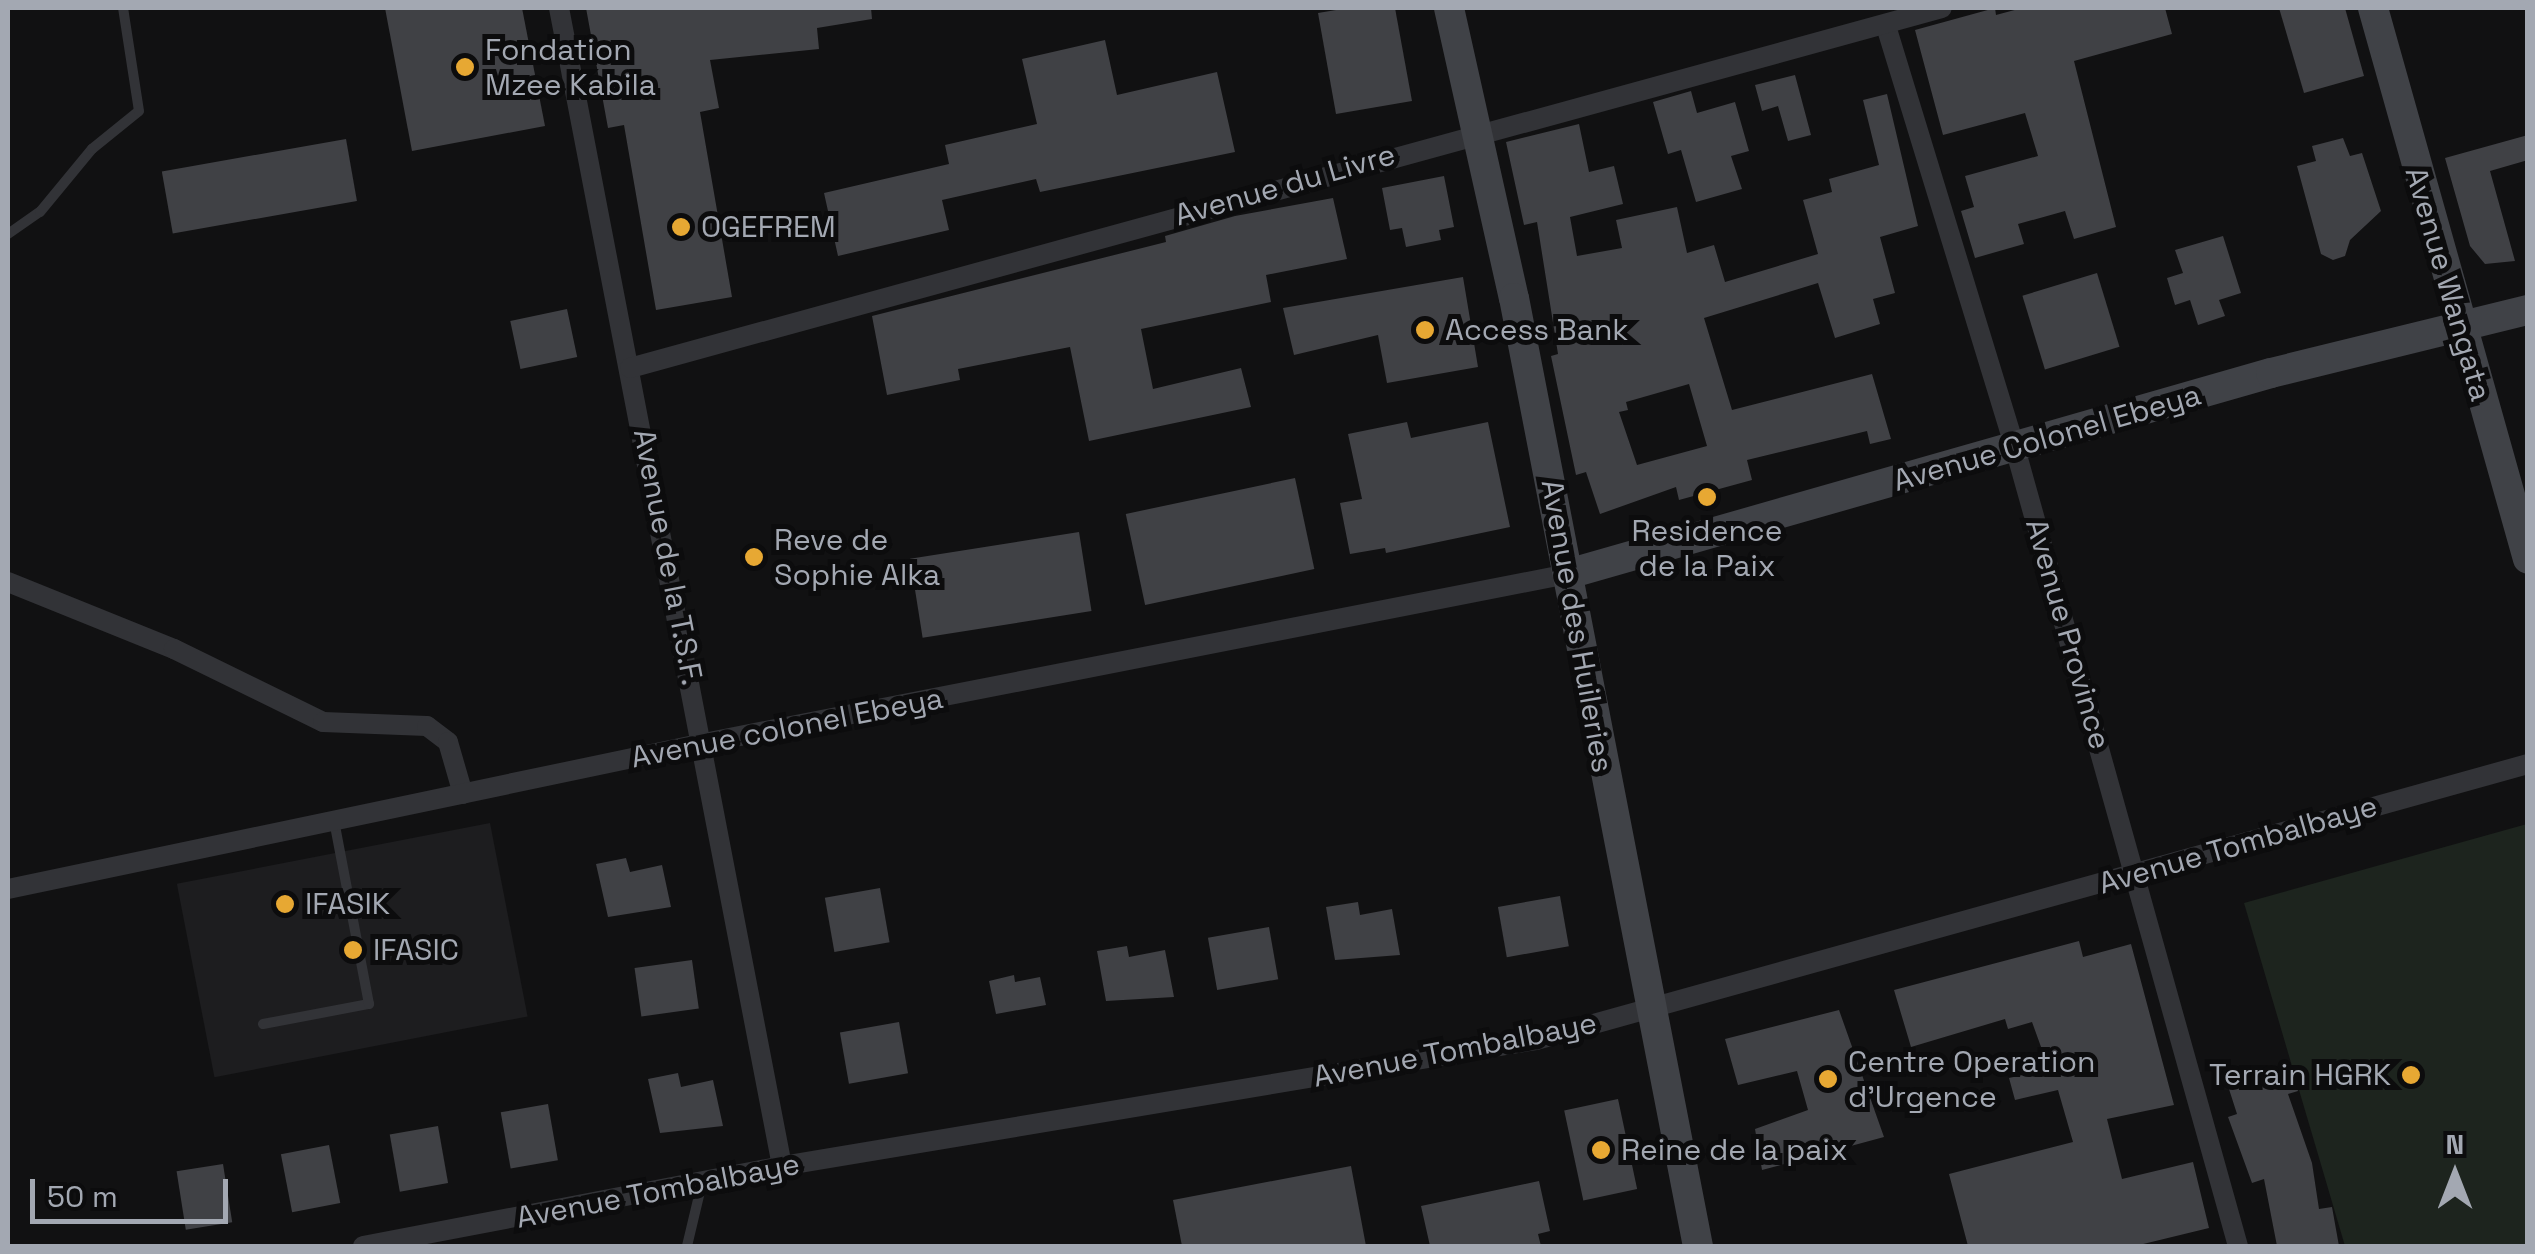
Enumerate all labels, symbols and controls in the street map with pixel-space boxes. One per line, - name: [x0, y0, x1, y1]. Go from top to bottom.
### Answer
- place label: Fondation Mzee Kabila: [485, 32, 656, 102]
- marker: Fondation Mzee Kabila: [454, 56, 476, 78]
- street label: Avenue du Livre: [1171, 136, 1399, 234]
- street label: Avenue Wangata: [2397, 163, 2499, 405]
- place label: OGEFREM: [701, 209, 836, 245]
- marker: OGEFREM: [670, 216, 692, 238]
- place label: Access Bank: [1445, 312, 1628, 348]
- marker: Access Bank: [1414, 319, 1436, 341]
- street label: Avenue Colonel Ebeya: [1889, 377, 2205, 499]
- street label: Avenue de la T.S.F.: [625, 426, 711, 688]
- street label: Avenue des Huileries: [1533, 477, 1621, 775]
- marker: Residence de la Paix: [1696, 486, 1718, 508]
- place label: Residence de la Paix: [1631, 513, 1783, 584]
- street label: Avenue Province: [2018, 515, 2118, 753]
- place label: Reve de Sophie Alka: [774, 522, 941, 592]
- marker: Reve de Sophie Alka: [743, 546, 765, 568]
- street label: Avenue colonel Ebeya: [628, 680, 946, 776]
- street label: Avenue Tombalbaye: [2094, 788, 2382, 902]
- place label: IFASIK: [305, 886, 390, 922]
- marker: IFASIK: [274, 893, 296, 915]
- place label: IFASIC: [373, 932, 459, 968]
- marker: IFASIC: [342, 939, 364, 961]
- street label: Avenue Tombalbaye: [1310, 1005, 1600, 1095]
- place label: Centre Operation d'Urgence: [1848, 1044, 2095, 1114]
- place label: Terrain HGRK: [2209, 1057, 2391, 1093]
- marker: Terrain HGRK: [2400, 1064, 2422, 1086]
- marker: Centre Operation d'Urgence: [1817, 1068, 1839, 1090]
- north arrow: [2405, 1124, 2505, 1224]
- text: N: [2446, 1126, 2464, 1162]
- place label: Reine de la paix: [1621, 1132, 1848, 1168]
- marker: Reine de la paix: [1590, 1139, 1612, 1161]
- street label: Avenue Tombalbaye: [513, 1146, 803, 1236]
- scale bar: [35, 1159, 232, 1221]
- text: 50 m: [47, 1177, 118, 1216]

